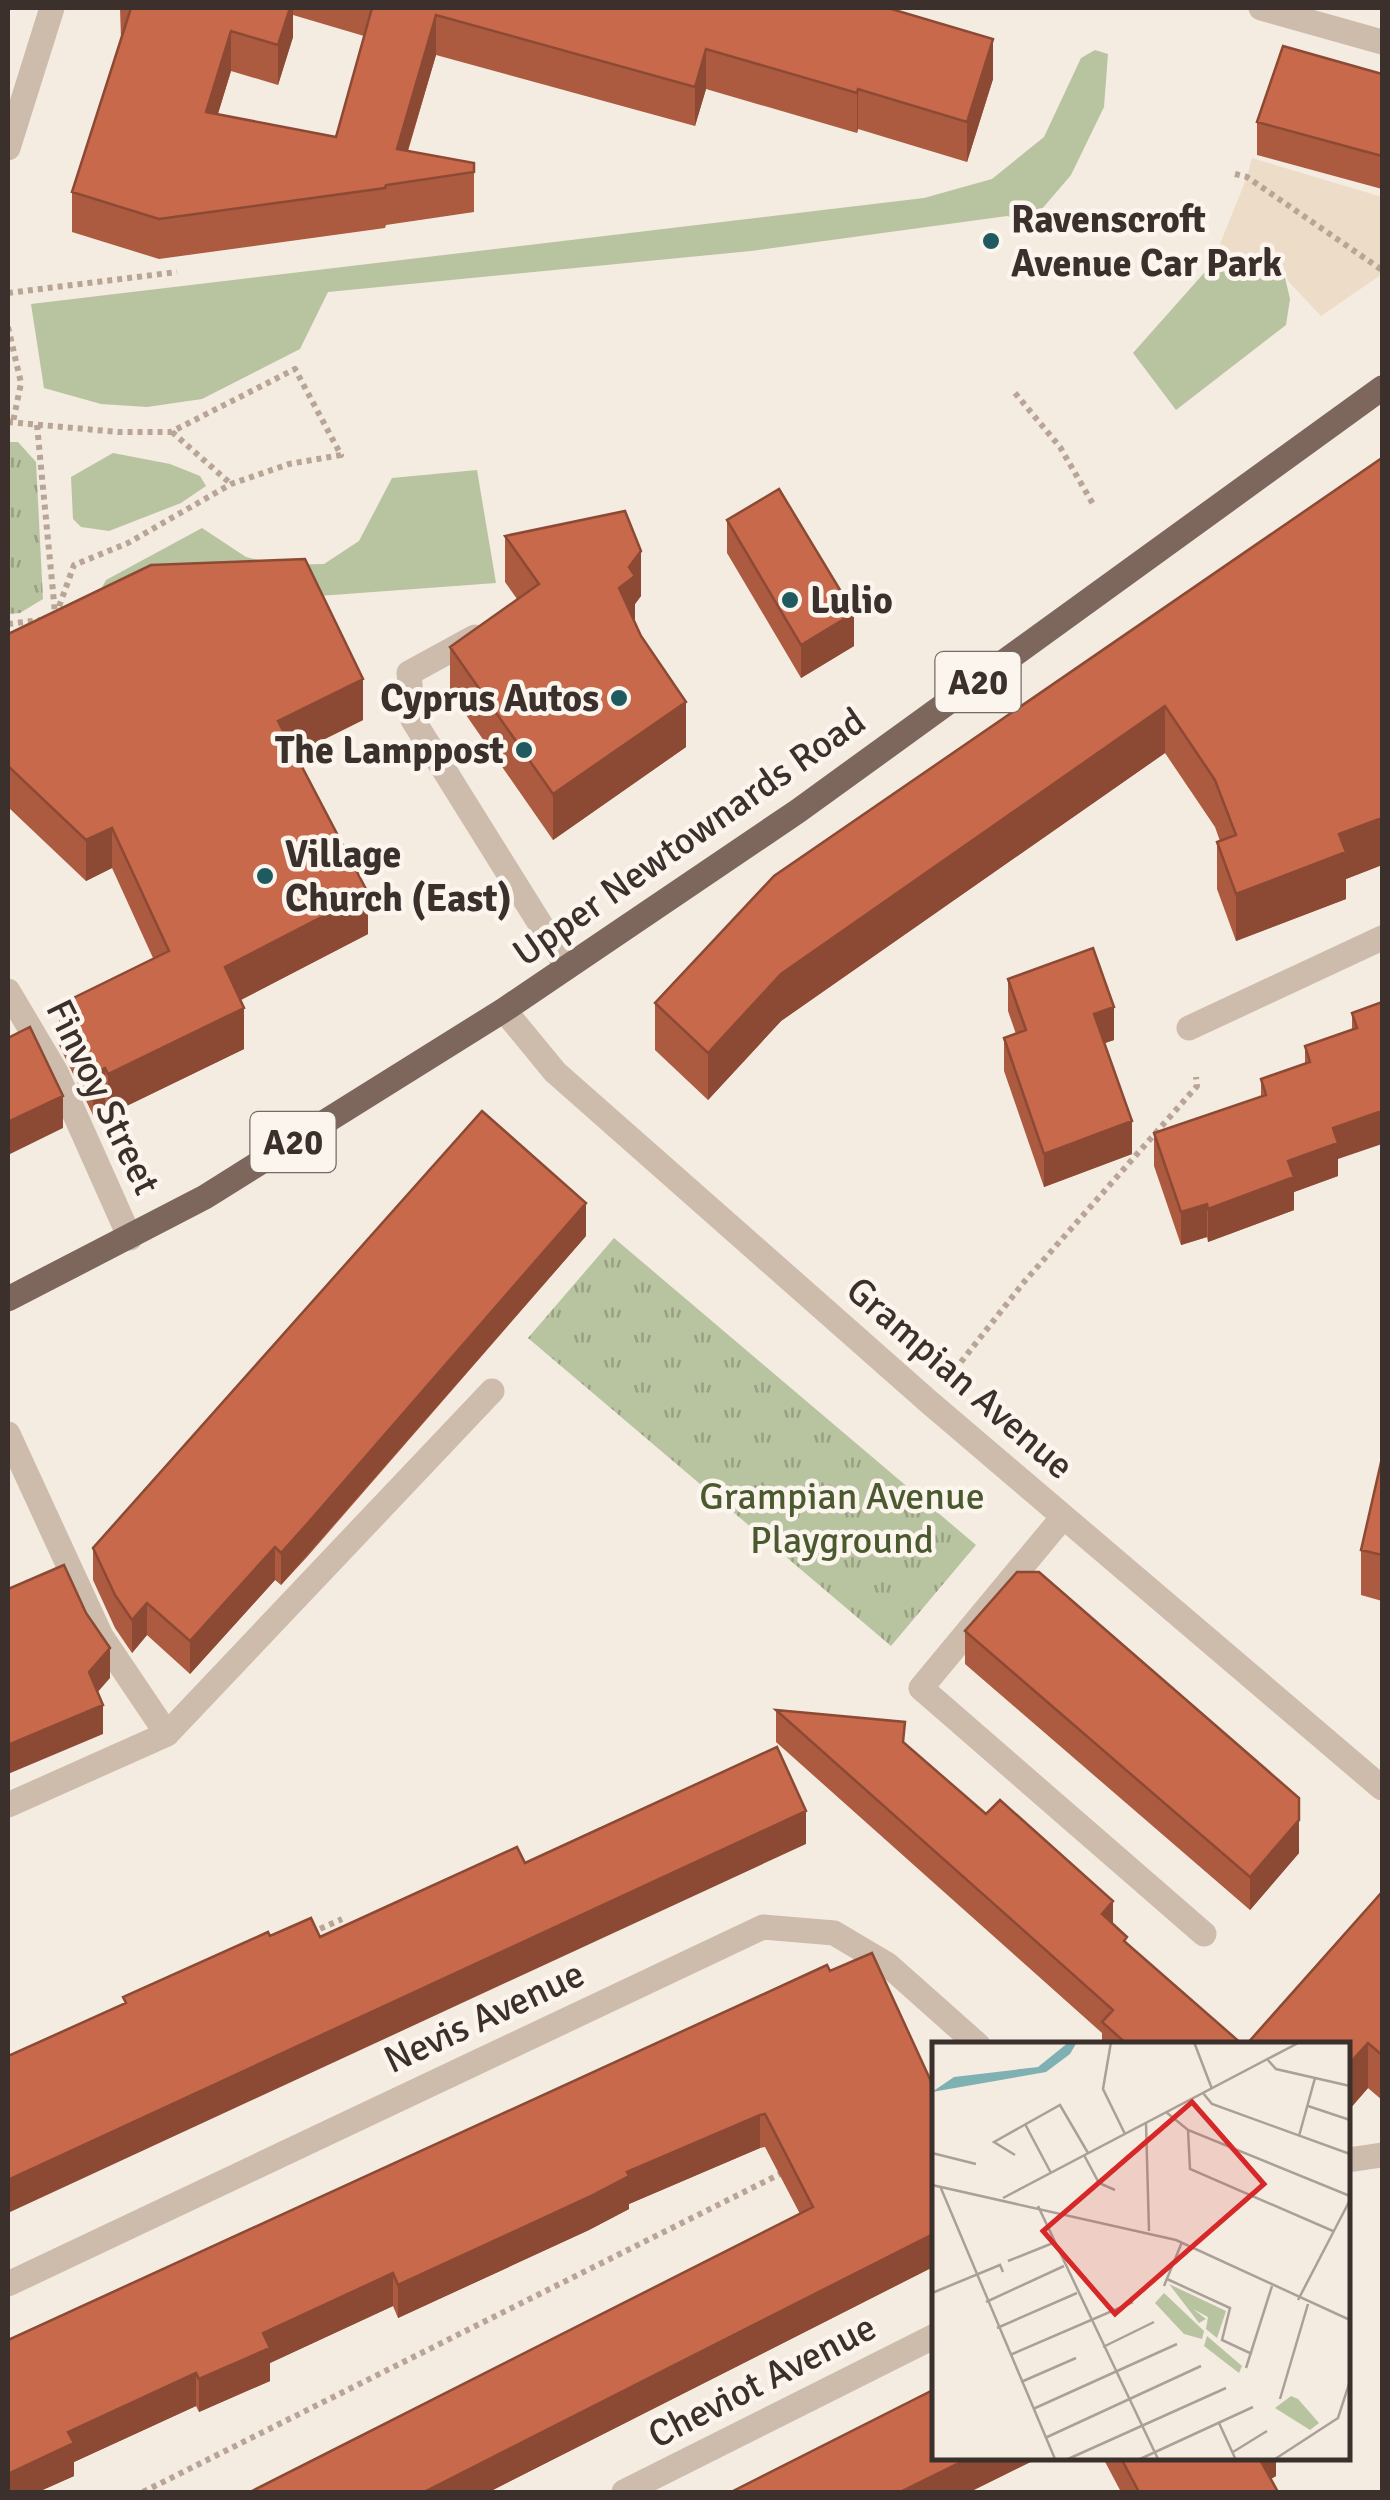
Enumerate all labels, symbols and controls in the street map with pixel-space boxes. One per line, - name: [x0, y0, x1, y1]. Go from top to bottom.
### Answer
- place label: Ravenscroft Avenue Car Park: [1011, 196, 1282, 287]
- marker: Ravenscroft Avenue Car Park: [980, 230, 1002, 252]
- place label: Lulio: [810, 577, 893, 624]
- marker: Lulio: [779, 589, 801, 611]
- road number: A20: [936, 652, 1020, 712]
- place label: Cyprus Autos: [380, 675, 599, 722]
- marker: Cyprus Autos: [608, 687, 630, 709]
- street label: Upper Newtownards Road: [504, 697, 874, 977]
- place label: The Lamppost: [275, 727, 504, 774]
- marker: The Lamppost: [513, 739, 535, 761]
- place label: Village Church (East): [285, 831, 512, 922]
- marker: Village Church (East): [254, 865, 276, 887]
- street label: Finvoy Street: [36, 992, 170, 1202]
- road number: A20: [250, 1112, 336, 1172]
- street label: Grampian Avenue: [837, 1267, 1083, 1489]
- park label: Grampian Avenue Playground: [699, 1473, 985, 1564]
- street label: Nevis Avenue: [376, 1950, 592, 2084]
- inset map: [932, 2042, 1350, 2460]
- street label: Cheviot Avenue: [640, 2303, 884, 2459]

